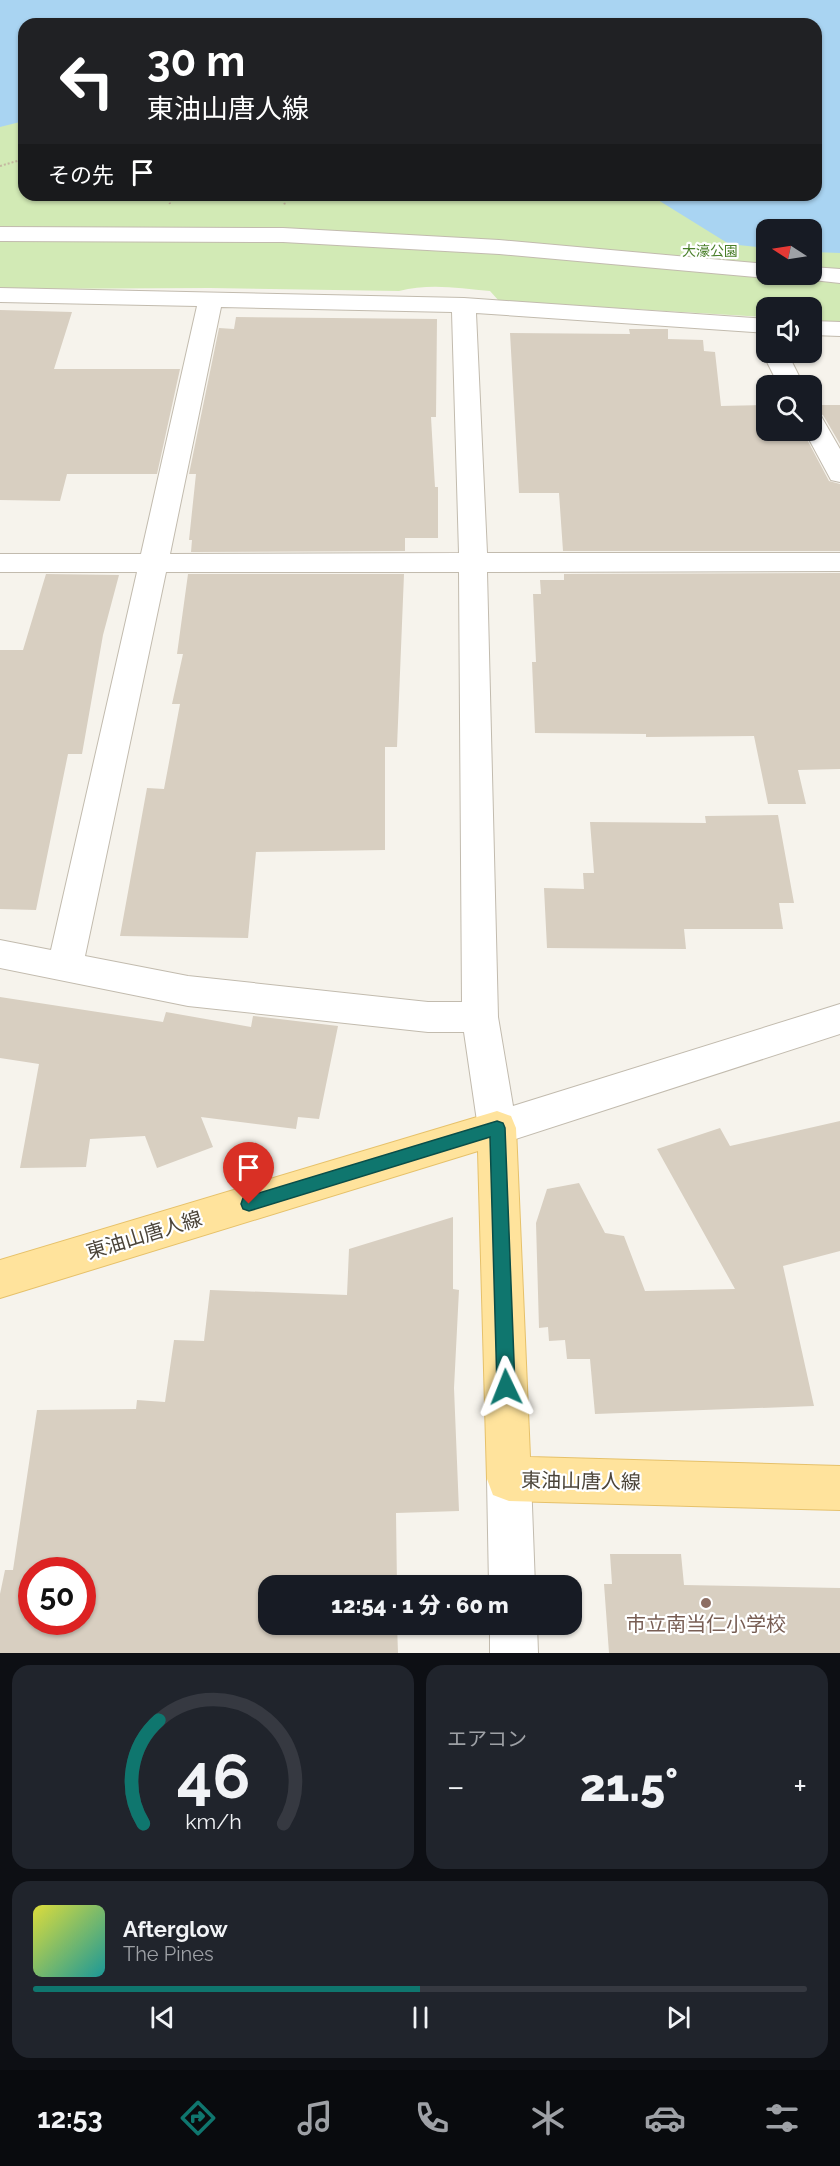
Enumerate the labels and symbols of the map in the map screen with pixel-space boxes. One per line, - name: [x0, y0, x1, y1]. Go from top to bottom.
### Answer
- north arrow: [756, 219, 822, 285]
- park label: 大濠公園: [682, 243, 738, 259]
- pin: [223, 1142, 274, 1204]
- street label: 東油山唐人線: [83, 1206, 205, 1264]
- position arrow: [474, 1355, 538, 1419]
- street label: 東油山唐人線: [521, 1468, 641, 1494]
- speed limit sign: 50: [18, 1557, 96, 1635]
- marker: 市立南当仁小学校: [699, 1596, 713, 1610]
- place label: 市立南当仁小学校: [626, 1612, 786, 1636]

